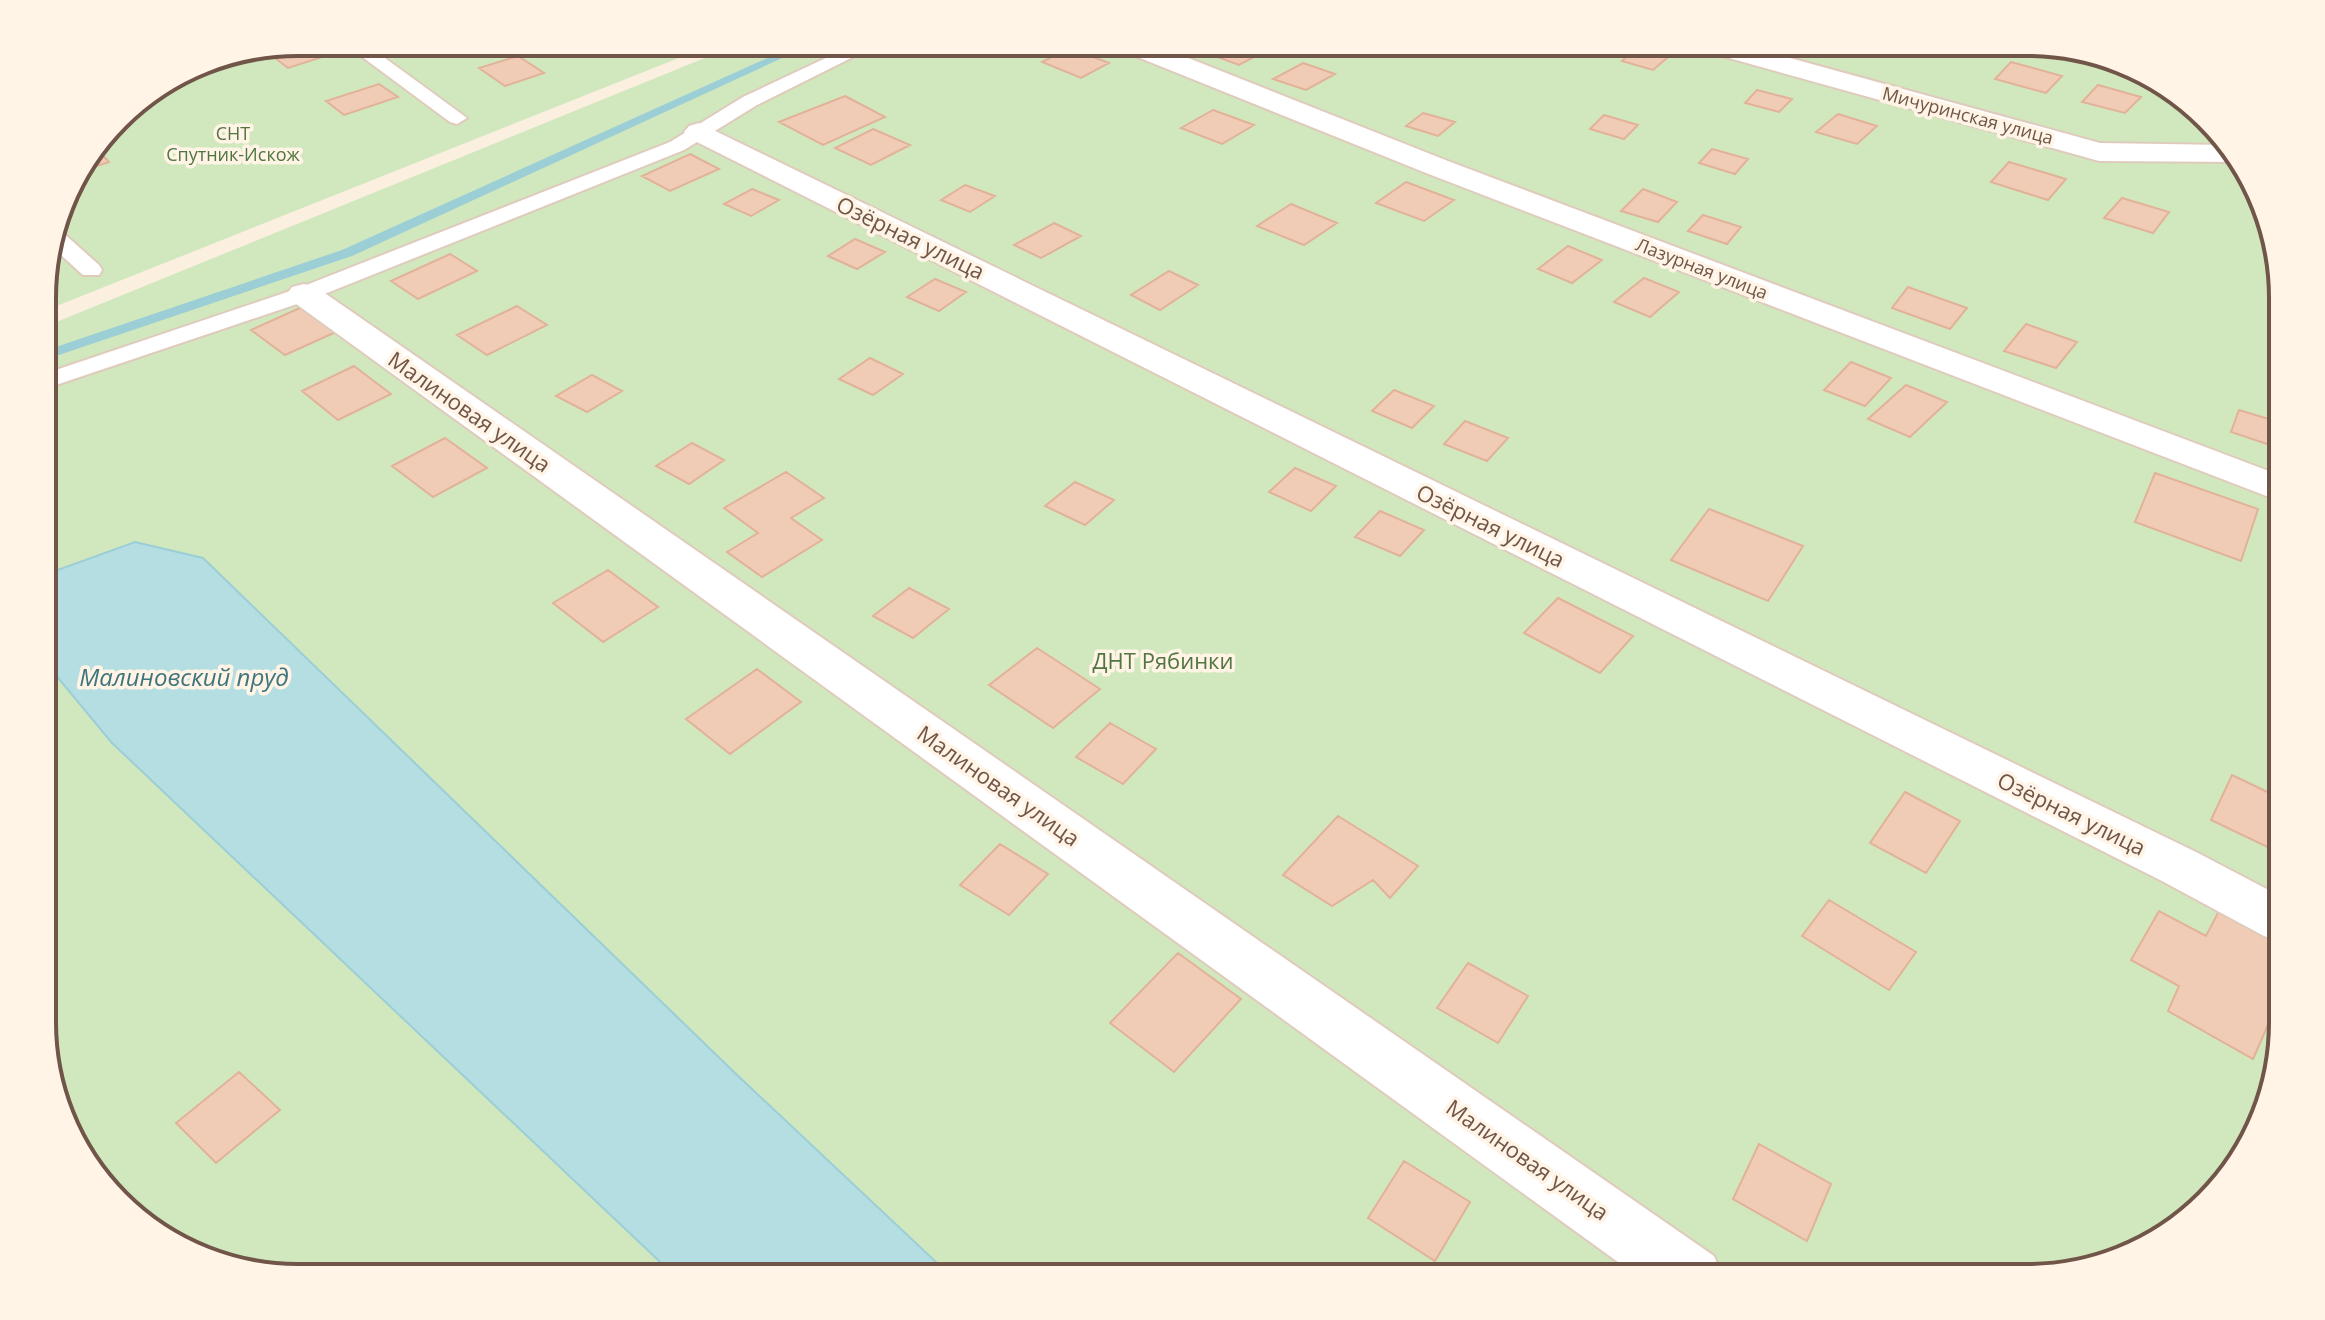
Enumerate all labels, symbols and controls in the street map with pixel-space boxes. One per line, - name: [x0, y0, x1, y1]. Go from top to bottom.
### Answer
- street label: Мичуринская улица: [1880, 81, 2056, 149]
- park label: СНТ Спутник-Искож: [166, 121, 301, 166]
- street label: Озёрная улица: [832, 188, 990, 286]
- street label: Лазурная улица: [1633, 232, 1771, 304]
- street label: Малиновая улица: [383, 344, 557, 478]
- street label: Озёрная улица: [1412, 476, 1570, 574]
- park label: ДНТ Рябинки: [1093, 645, 1233, 675]
- water label: Малиновский пруд: [79, 660, 289, 693]
- street label: Малиновая улица: [912, 718, 1086, 852]
- street label: Озёрная улица: [1993, 764, 2151, 862]
- street label: Малиновая улица: [1441, 1092, 1615, 1226]

